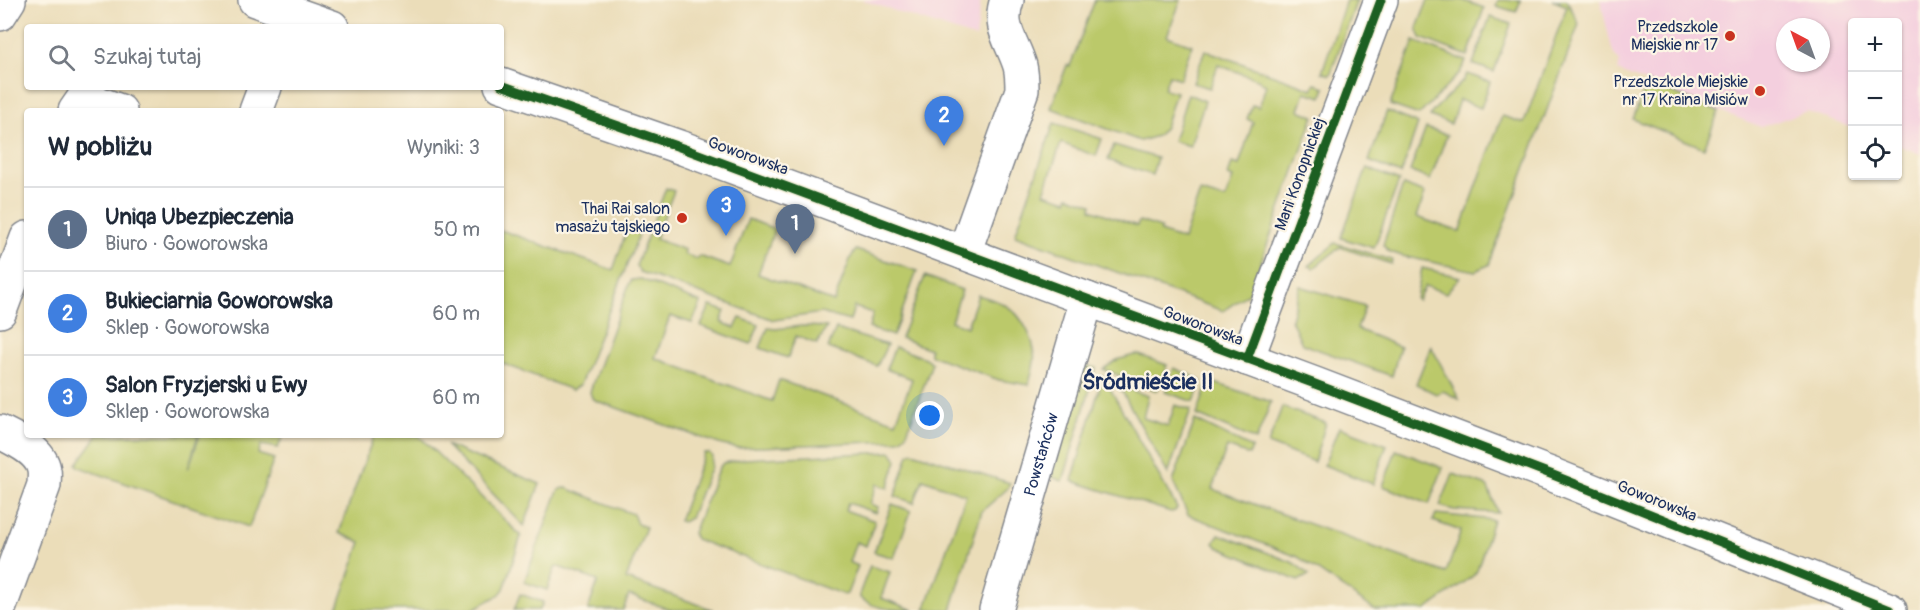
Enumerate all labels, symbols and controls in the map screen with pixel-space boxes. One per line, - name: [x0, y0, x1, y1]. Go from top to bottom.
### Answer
- place label: Przedszkole Miejskie nr 17: [1631, 17, 1719, 55]
- north arrow: [1776, 18, 1830, 72]
- map controls: [1848, 18, 1902, 180]
- button: +: [1848, 18, 1902, 72]
- search box: [24, 24, 504, 90]
- marker: Przedszkole Miejskie nr 17: [1723, 29, 1737, 43]
- icon: search: [45, 41, 78, 74]
- text: Szukaj tutaj: [93, 43, 202, 71]
- place label: Przedszkole Miejskie nr 17 Kraina Misiów: [1613, 72, 1748, 110]
- button: −: [1848, 72, 1902, 126]
- marker: Przedszkole Miejskie nr 17 Kraina Misiów: [1753, 84, 1767, 98]
- pin: 2: [924, 96, 964, 146]
- street label: Marii Konopnickiej: [1270, 115, 1330, 233]
- button: locate: [1848, 126, 1902, 180]
- text: W pobliżu: [48, 131, 152, 163]
- street label: Goworowska: [705, 132, 791, 180]
- text: Wyniki: 3: [407, 135, 480, 160]
- pin: 3: [706, 186, 746, 236]
- place label: Thai Rai salon masażu tajskiego: [555, 199, 670, 237]
- text: Uniqa Ubezpieczenia: [105, 203, 294, 231]
- pin: 1: [776, 204, 814, 254]
- marker: Thai Rai salon masażu tajskiego: [675, 211, 689, 225]
- text: 1: [64, 217, 71, 242]
- text: 50 m: [433, 217, 480, 242]
- text: Biuro · Goworowska: [105, 231, 268, 256]
- text: Bukieciarnia Goworowska: [105, 287, 333, 315]
- text: 2: [62, 301, 73, 326]
- text: 60 m: [433, 301, 480, 326]
- street label: Goworowska: [1160, 302, 1246, 350]
- text: Sklep · Goworowska: [105, 315, 270, 340]
- district label: Śródmieście II: [1083, 368, 1213, 396]
- text: Salon Fryzjerski u Ewy: [105, 371, 307, 399]
- text: 3: [62, 385, 73, 410]
- text: 60 m: [433, 385, 480, 410]
- text: Sklep · Goworowska: [105, 399, 270, 424]
- your location: [915, 401, 944, 430]
- street label: Powstańców: [1020, 410, 1063, 499]
- street label: Goworowska: [1614, 476, 1700, 526]

